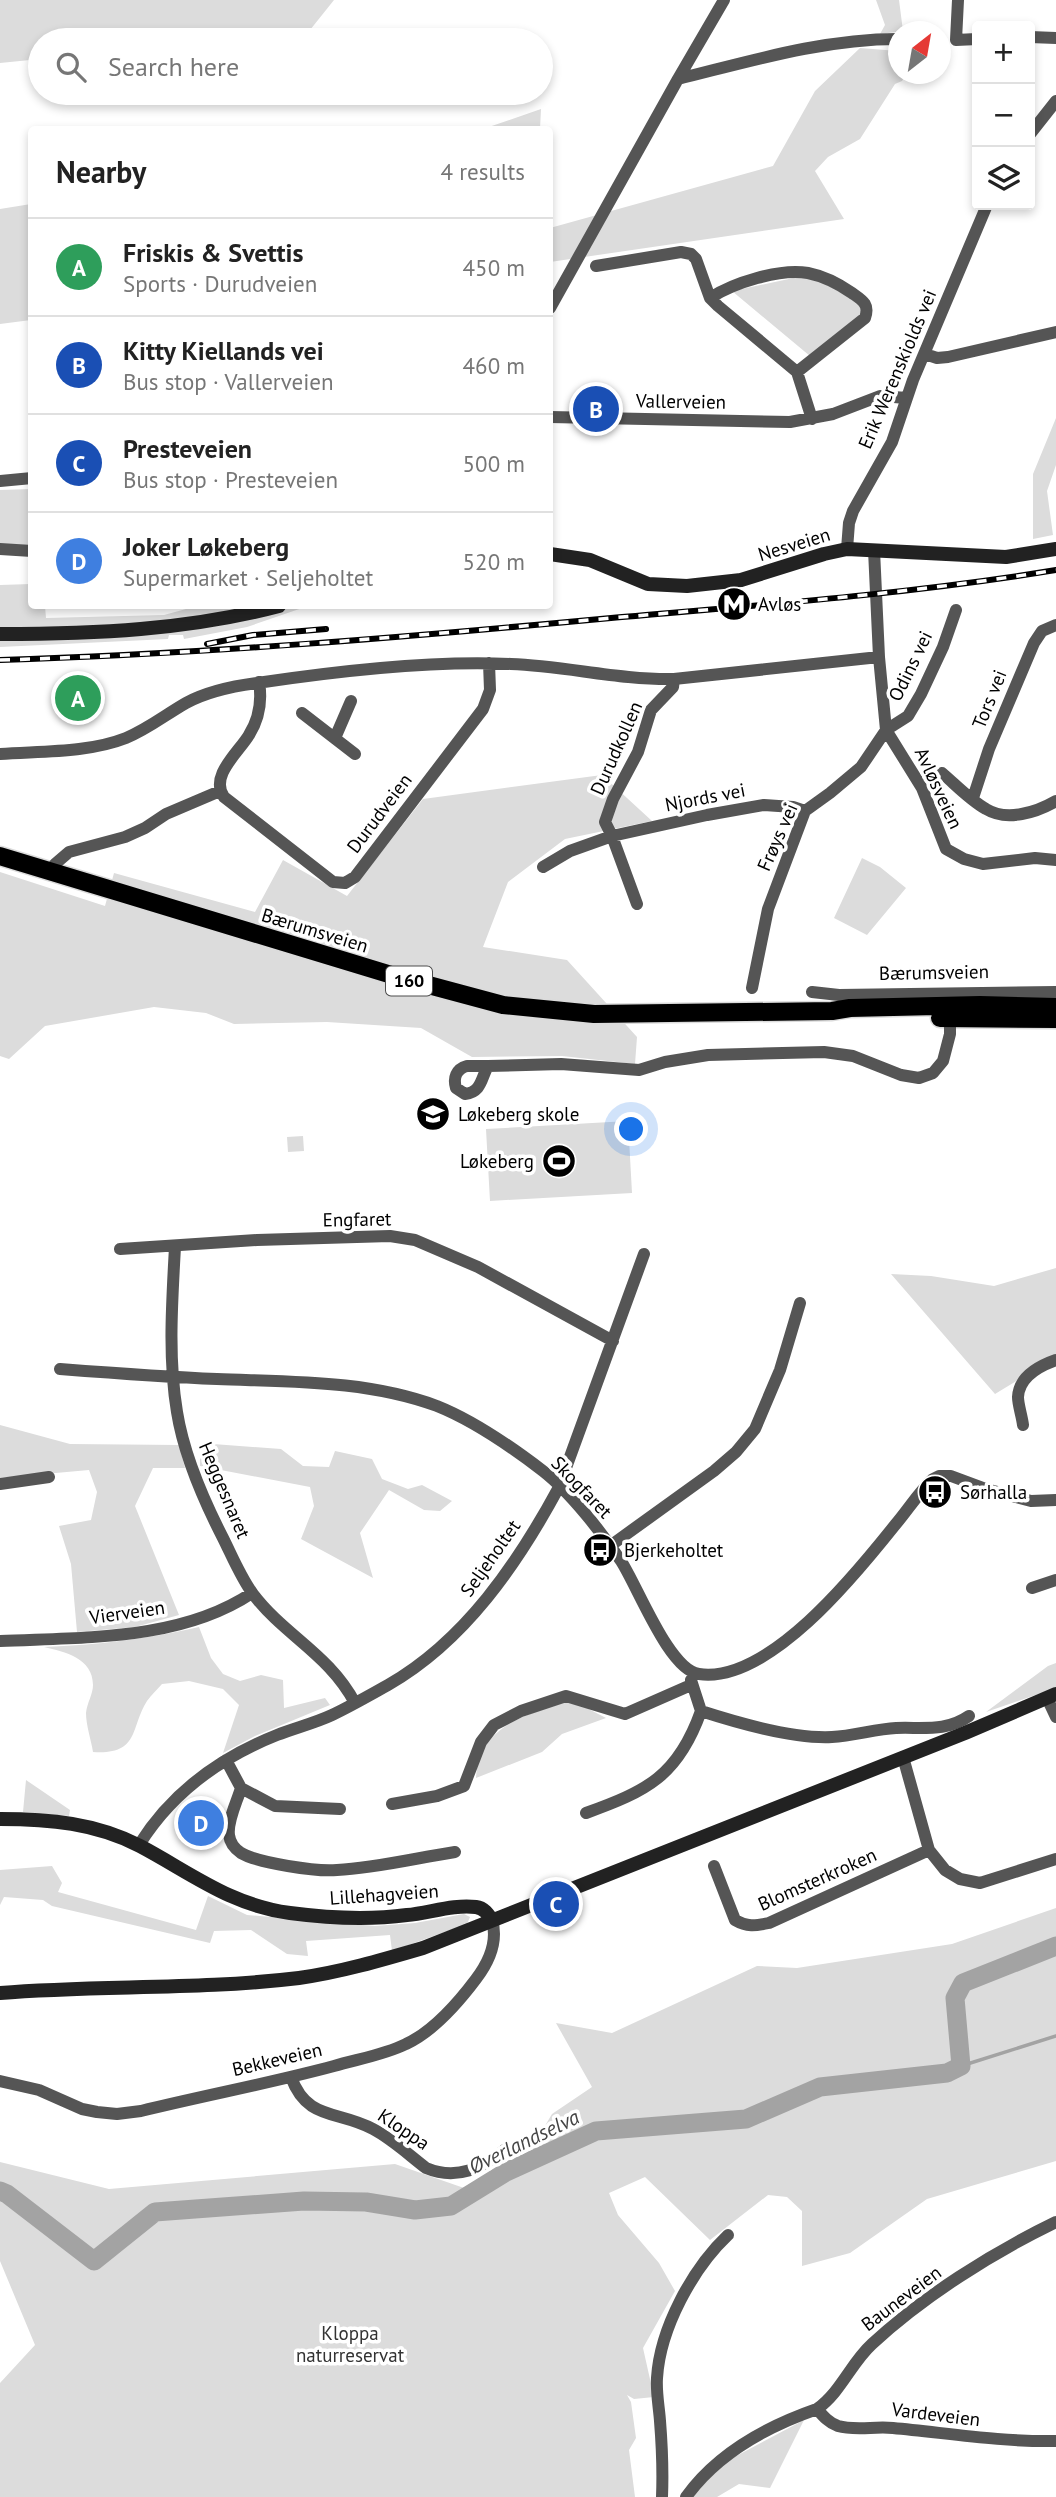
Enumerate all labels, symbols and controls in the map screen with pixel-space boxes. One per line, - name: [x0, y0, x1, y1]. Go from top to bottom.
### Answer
- north arrow: [888, 21, 951, 84]
- map controls: [972, 21, 1035, 210]
- button: +: [972, 21, 1035, 84]
- search box: [28, 28, 553, 105]
- icon: search: [52, 48, 90, 86]
- text: Search here: [108, 50, 239, 83]
- button: −: [972, 84, 1035, 147]
- button: layers: [972, 147, 1035, 210]
- text: Nearby: [56, 152, 146, 191]
- text: 4 results: [441, 157, 525, 186]
- text: Friskis & Svettis: [123, 236, 304, 269]
- text: A: [72, 253, 86, 282]
- text: 450 m: [463, 253, 525, 282]
- text: Sports · Durudveien: [123, 269, 317, 298]
- street label: Erik Werenskiolds vei: [853, 286, 941, 452]
- text: Kitty Kiellands vei: [123, 334, 324, 367]
- text: B: [72, 351, 86, 380]
- text: 460 m: [463, 351, 525, 380]
- text: Bus stop · Vallerveien: [123, 367, 334, 396]
- pin: B: [573, 383, 619, 435]
- street label: Vallerveien: [635, 388, 726, 414]
- text: Presteveien: [123, 432, 252, 465]
- text: C: [73, 449, 85, 478]
- text: 500 m: [463, 449, 525, 478]
- text: Bus stop · Presteveien: [123, 465, 338, 494]
- street label: Nesveien: [755, 522, 833, 566]
- text: Joker Løkeberg: [123, 530, 289, 563]
- text: D: [72, 547, 86, 576]
- text: 520 m: [463, 547, 525, 576]
- text: Supermarket · Seljeholtet: [123, 563, 373, 592]
- metro station icon: Avløs: [715, 585, 753, 623]
- place label: Avløs: [758, 592, 801, 616]
- street label: Odins vei: [883, 627, 937, 705]
- street label: Tors vei: [966, 666, 1012, 732]
- pin: A: [55, 672, 101, 724]
- street label: Durudkollen: [585, 698, 647, 798]
- street label: Avløsveien: [910, 743, 968, 833]
- street label: Durudveien: [341, 769, 417, 857]
- street label: Njords vei: [663, 777, 747, 817]
- street label: Frøys vei: [751, 799, 803, 875]
- street label: Bærumsveien: [259, 902, 371, 958]
- street label: Bærumsveien: [879, 959, 989, 985]
- road number: 160: [386, 966, 432, 996]
- school or university icon: Løkeberg skole: [414, 1095, 452, 1133]
- place label: Løkeberg skole: [458, 1102, 579, 1126]
- your location: [614, 1112, 648, 1146]
- sports icon: Løkeberg: [540, 1142, 578, 1180]
- place label: Løkeberg: [460, 1149, 534, 1173]
- street label: Engfaret: [322, 1206, 392, 1232]
- street label: Heggesnaret: [194, 1438, 256, 1542]
- street label: Skogfaret: [546, 1451, 618, 1524]
- bus stop icon: Sørhalla: [916, 1473, 954, 1511]
- place label: Sørhalla: [960, 1480, 1027, 1504]
- street label: Seljeholtet: [455, 1514, 526, 1601]
- bus stop icon: Bjerkeholtet: [581, 1531, 619, 1569]
- place label: Bjerkeholtet: [624, 1538, 724, 1562]
- street label: Vierveien: [87, 1595, 166, 1629]
- pin: D: [178, 1797, 224, 1849]
- street label: Blomsterkroken: [754, 1842, 880, 1916]
- street label: Lillehagveien: [329, 1878, 439, 1910]
- pin: C: [533, 1878, 579, 1930]
- street label: Bekkeveien: [230, 2037, 324, 2081]
- street label: Kloppa: [374, 2103, 434, 2155]
- water label: Øverlandselva: [464, 2103, 584, 2180]
- street label: Bauneveien: [856, 2260, 946, 2336]
- park label: Kloppa naturreservat: [296, 2321, 405, 2367]
- street label: Vardeveien: [889, 2397, 982, 2431]

